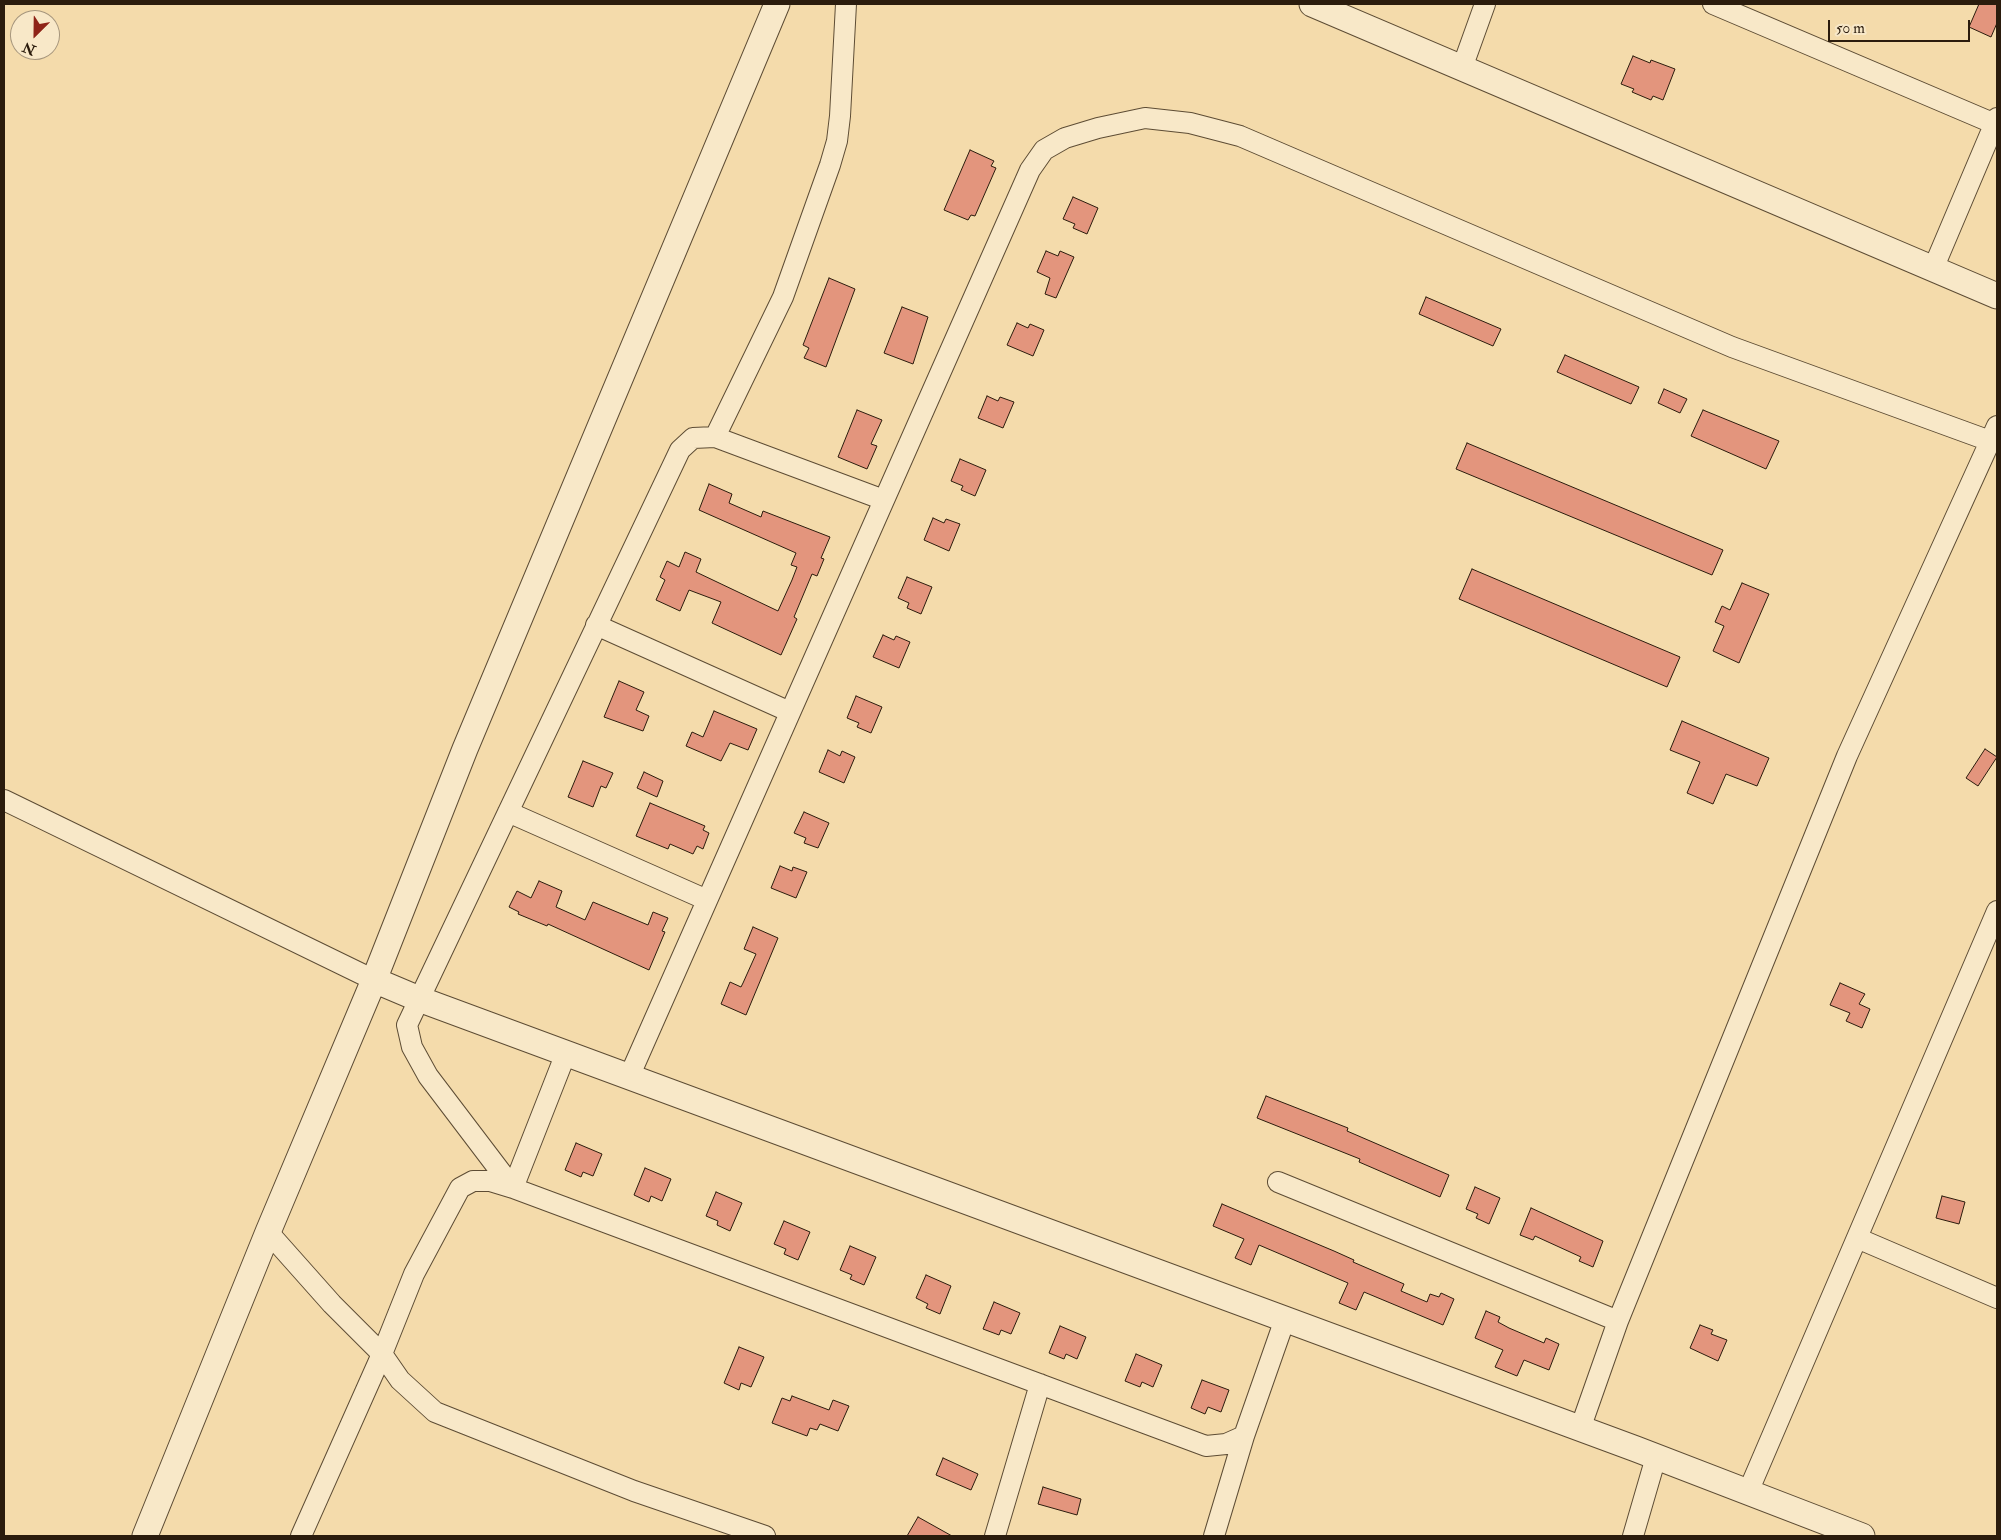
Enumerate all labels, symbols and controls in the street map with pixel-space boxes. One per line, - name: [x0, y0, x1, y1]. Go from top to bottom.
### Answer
- north arrow: [10, 10, 60, 60]
- scale bar: [1831, 10, 1974, 42]
- text: 50 m: [1836, 19, 1865, 38]
- text: N: [20, 38, 38, 59]

